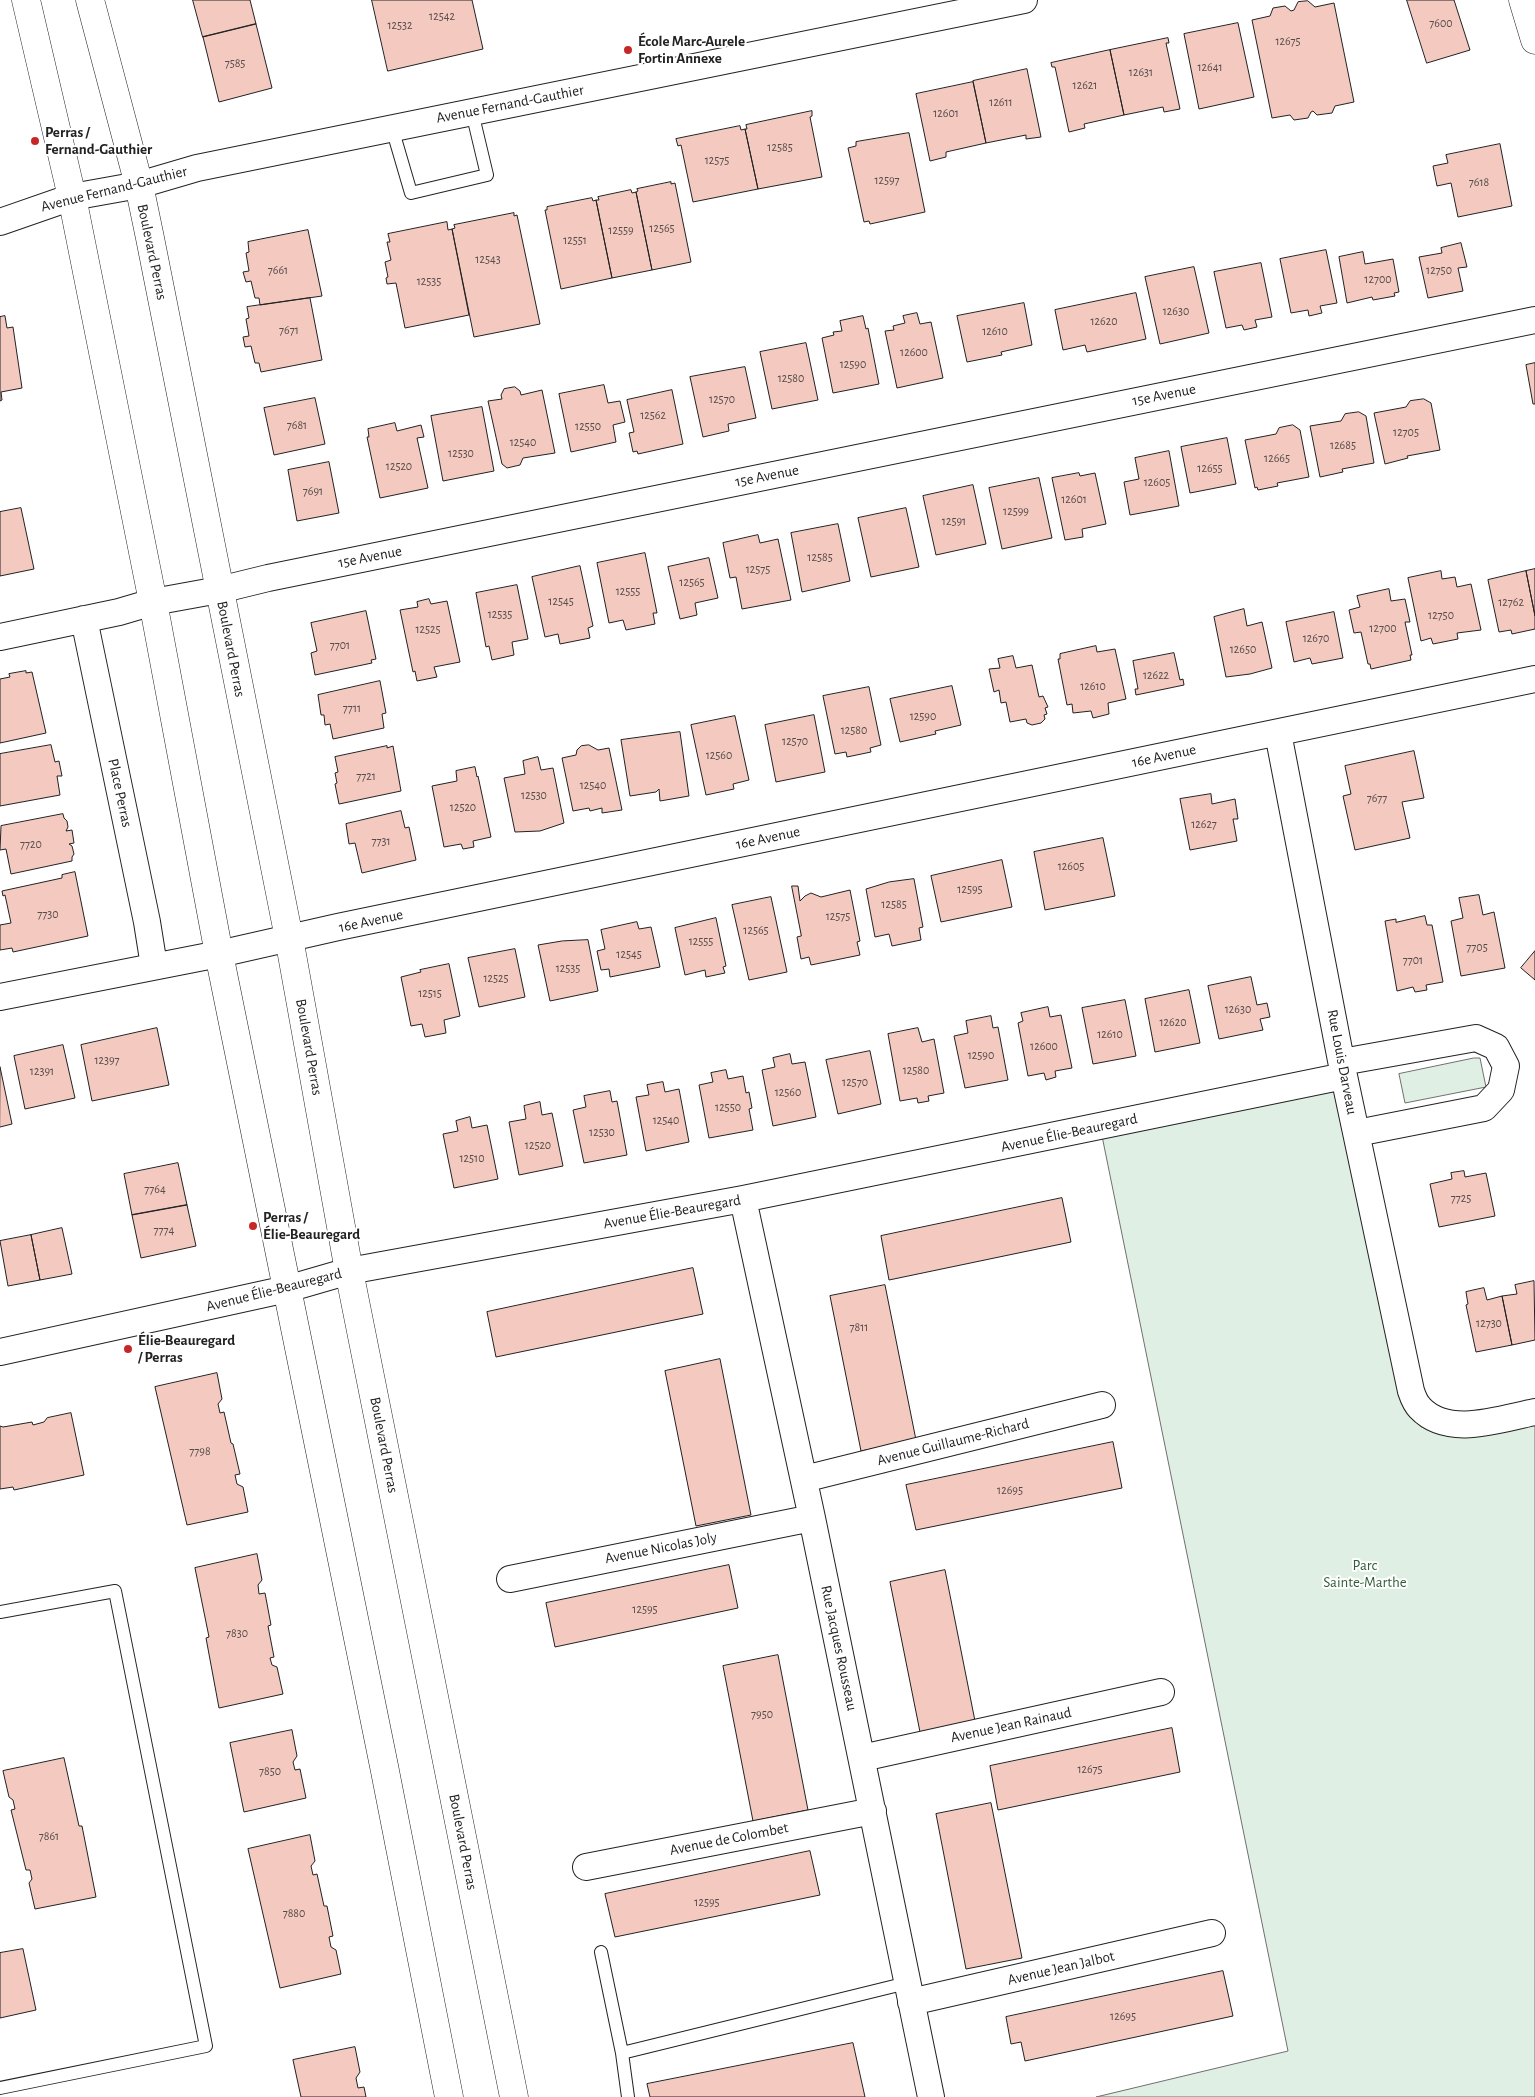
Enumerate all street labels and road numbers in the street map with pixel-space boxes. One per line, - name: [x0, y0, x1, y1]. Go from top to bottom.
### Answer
- street label: Avenue Fernand-Gauthier: [435, 81, 585, 127]
- street label: Avenue Fernand-Gauthier: [39, 162, 189, 216]
- street label: Boulevard Perras: [133, 202, 171, 302]
- street label: 15e Avenue: [1131, 380, 1197, 410]
- street label: 15e Avenue: [734, 461, 800, 491]
- street label: 15e Avenue: [337, 542, 403, 572]
- street label: Boulevard Perras: [213, 599, 249, 699]
- street label: 16e Avenue: [1130, 740, 1198, 772]
- street label: Place Perras: [104, 757, 136, 829]
- street label: 16e Avenue: [734, 822, 802, 854]
- street label: 16e Avenue: [337, 905, 405, 937]
- street label: Boulevard Perras: [292, 997, 326, 1097]
- street label: Rue Louis Darveau: [1323, 1008, 1361, 1116]
- street label: Avenue Élie-Beauregard: [999, 1110, 1139, 1156]
- street label: Avenue Élie-Beauregard: [602, 1191, 742, 1233]
- street label: Avenue Élie-Beauregard: [204, 1264, 344, 1316]
- street label: Boulevard Perras: [366, 1395, 402, 1495]
- street label: Avenue Guillaume-Richard: [875, 1414, 1031, 1470]
- street label: Avenue Nicolas Joly: [603, 1528, 719, 1568]
- street label: Rue Jacques Rousseau: [817, 1584, 861, 1712]
- street label: Avenue Jean Rainaud: [949, 1703, 1073, 1747]
- street label: Boulevard Perras: [445, 1792, 481, 1892]
- street label: Avenue de Colombet: [668, 1819, 790, 1859]
- street label: Avenue Jean Jalbot: [1006, 1947, 1116, 1989]

